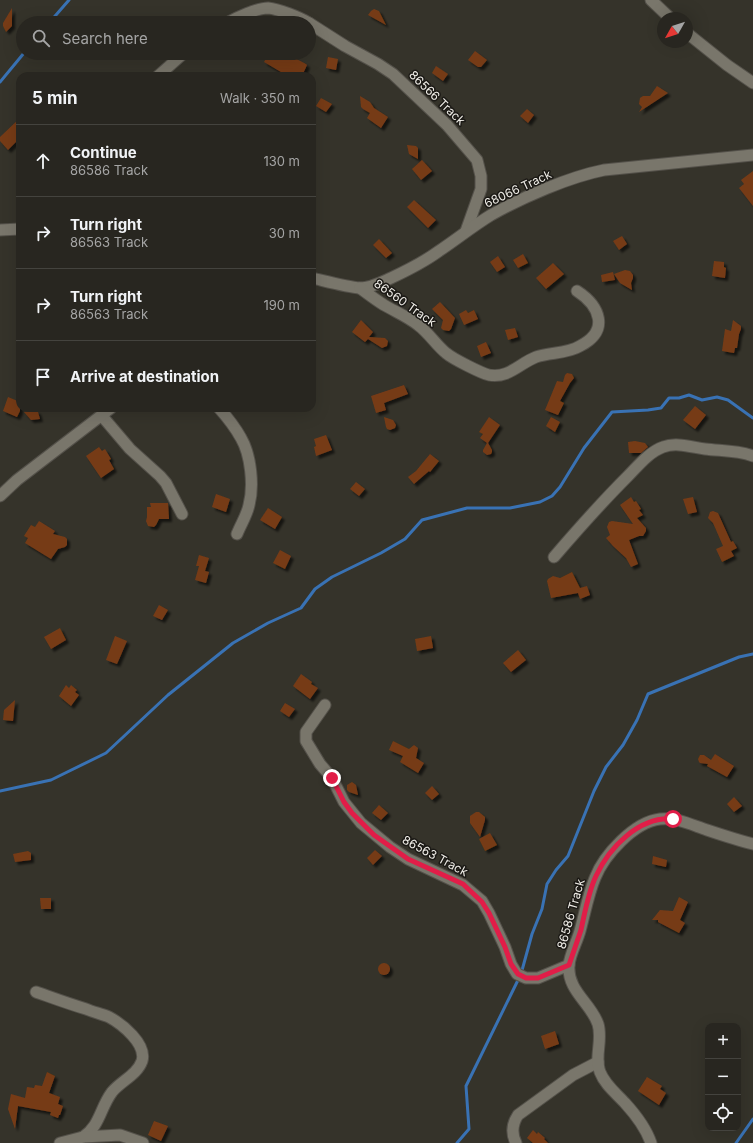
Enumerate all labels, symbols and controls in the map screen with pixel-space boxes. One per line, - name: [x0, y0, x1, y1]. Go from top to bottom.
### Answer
- north arrow: [657, 12, 693, 48]
- search box: [16, 16, 316, 60]
- icon: search: [30, 27, 52, 49]
- text: Search here: [62, 29, 148, 48]
- street label: 86566 Track: [406, 67, 469, 128]
- text: 5 min: [32, 88, 78, 108]
- text: Walk · 350 m: [220, 90, 300, 106]
- text: Continue: [70, 143, 137, 162]
- icon: ahead: [32, 150, 54, 172]
- text: 130 m: [263, 153, 300, 169]
- text: 86586 Track: [70, 162, 148, 178]
- street label: 68066 Track: [482, 166, 554, 211]
- text: Turn right: [70, 215, 142, 234]
- icon: right: [32, 222, 54, 244]
- text: 30 m: [269, 225, 300, 241]
- text: 86563 Track: [70, 234, 148, 250]
- street label: 86560 Track: [371, 276, 440, 330]
- text: Turn right: [70, 287, 142, 306]
- icon: right: [32, 294, 54, 316]
- text: 190 m: [263, 297, 300, 313]
- text: 86563 Track: [70, 306, 148, 322]
- icon: arrive: [32, 366, 54, 388]
- text: Arrive at destination: [70, 367, 219, 386]
- route end: [323, 769, 341, 787]
- route start: [664, 810, 682, 828]
- street label: 86563 Track: [400, 832, 471, 879]
- street label: 86586 Track: [553, 877, 588, 951]
- map controls: [705, 1023, 741, 1131]
- button: +: [705, 1023, 741, 1059]
- button: −: [705, 1059, 741, 1095]
- button: locate: [705, 1095, 741, 1131]

